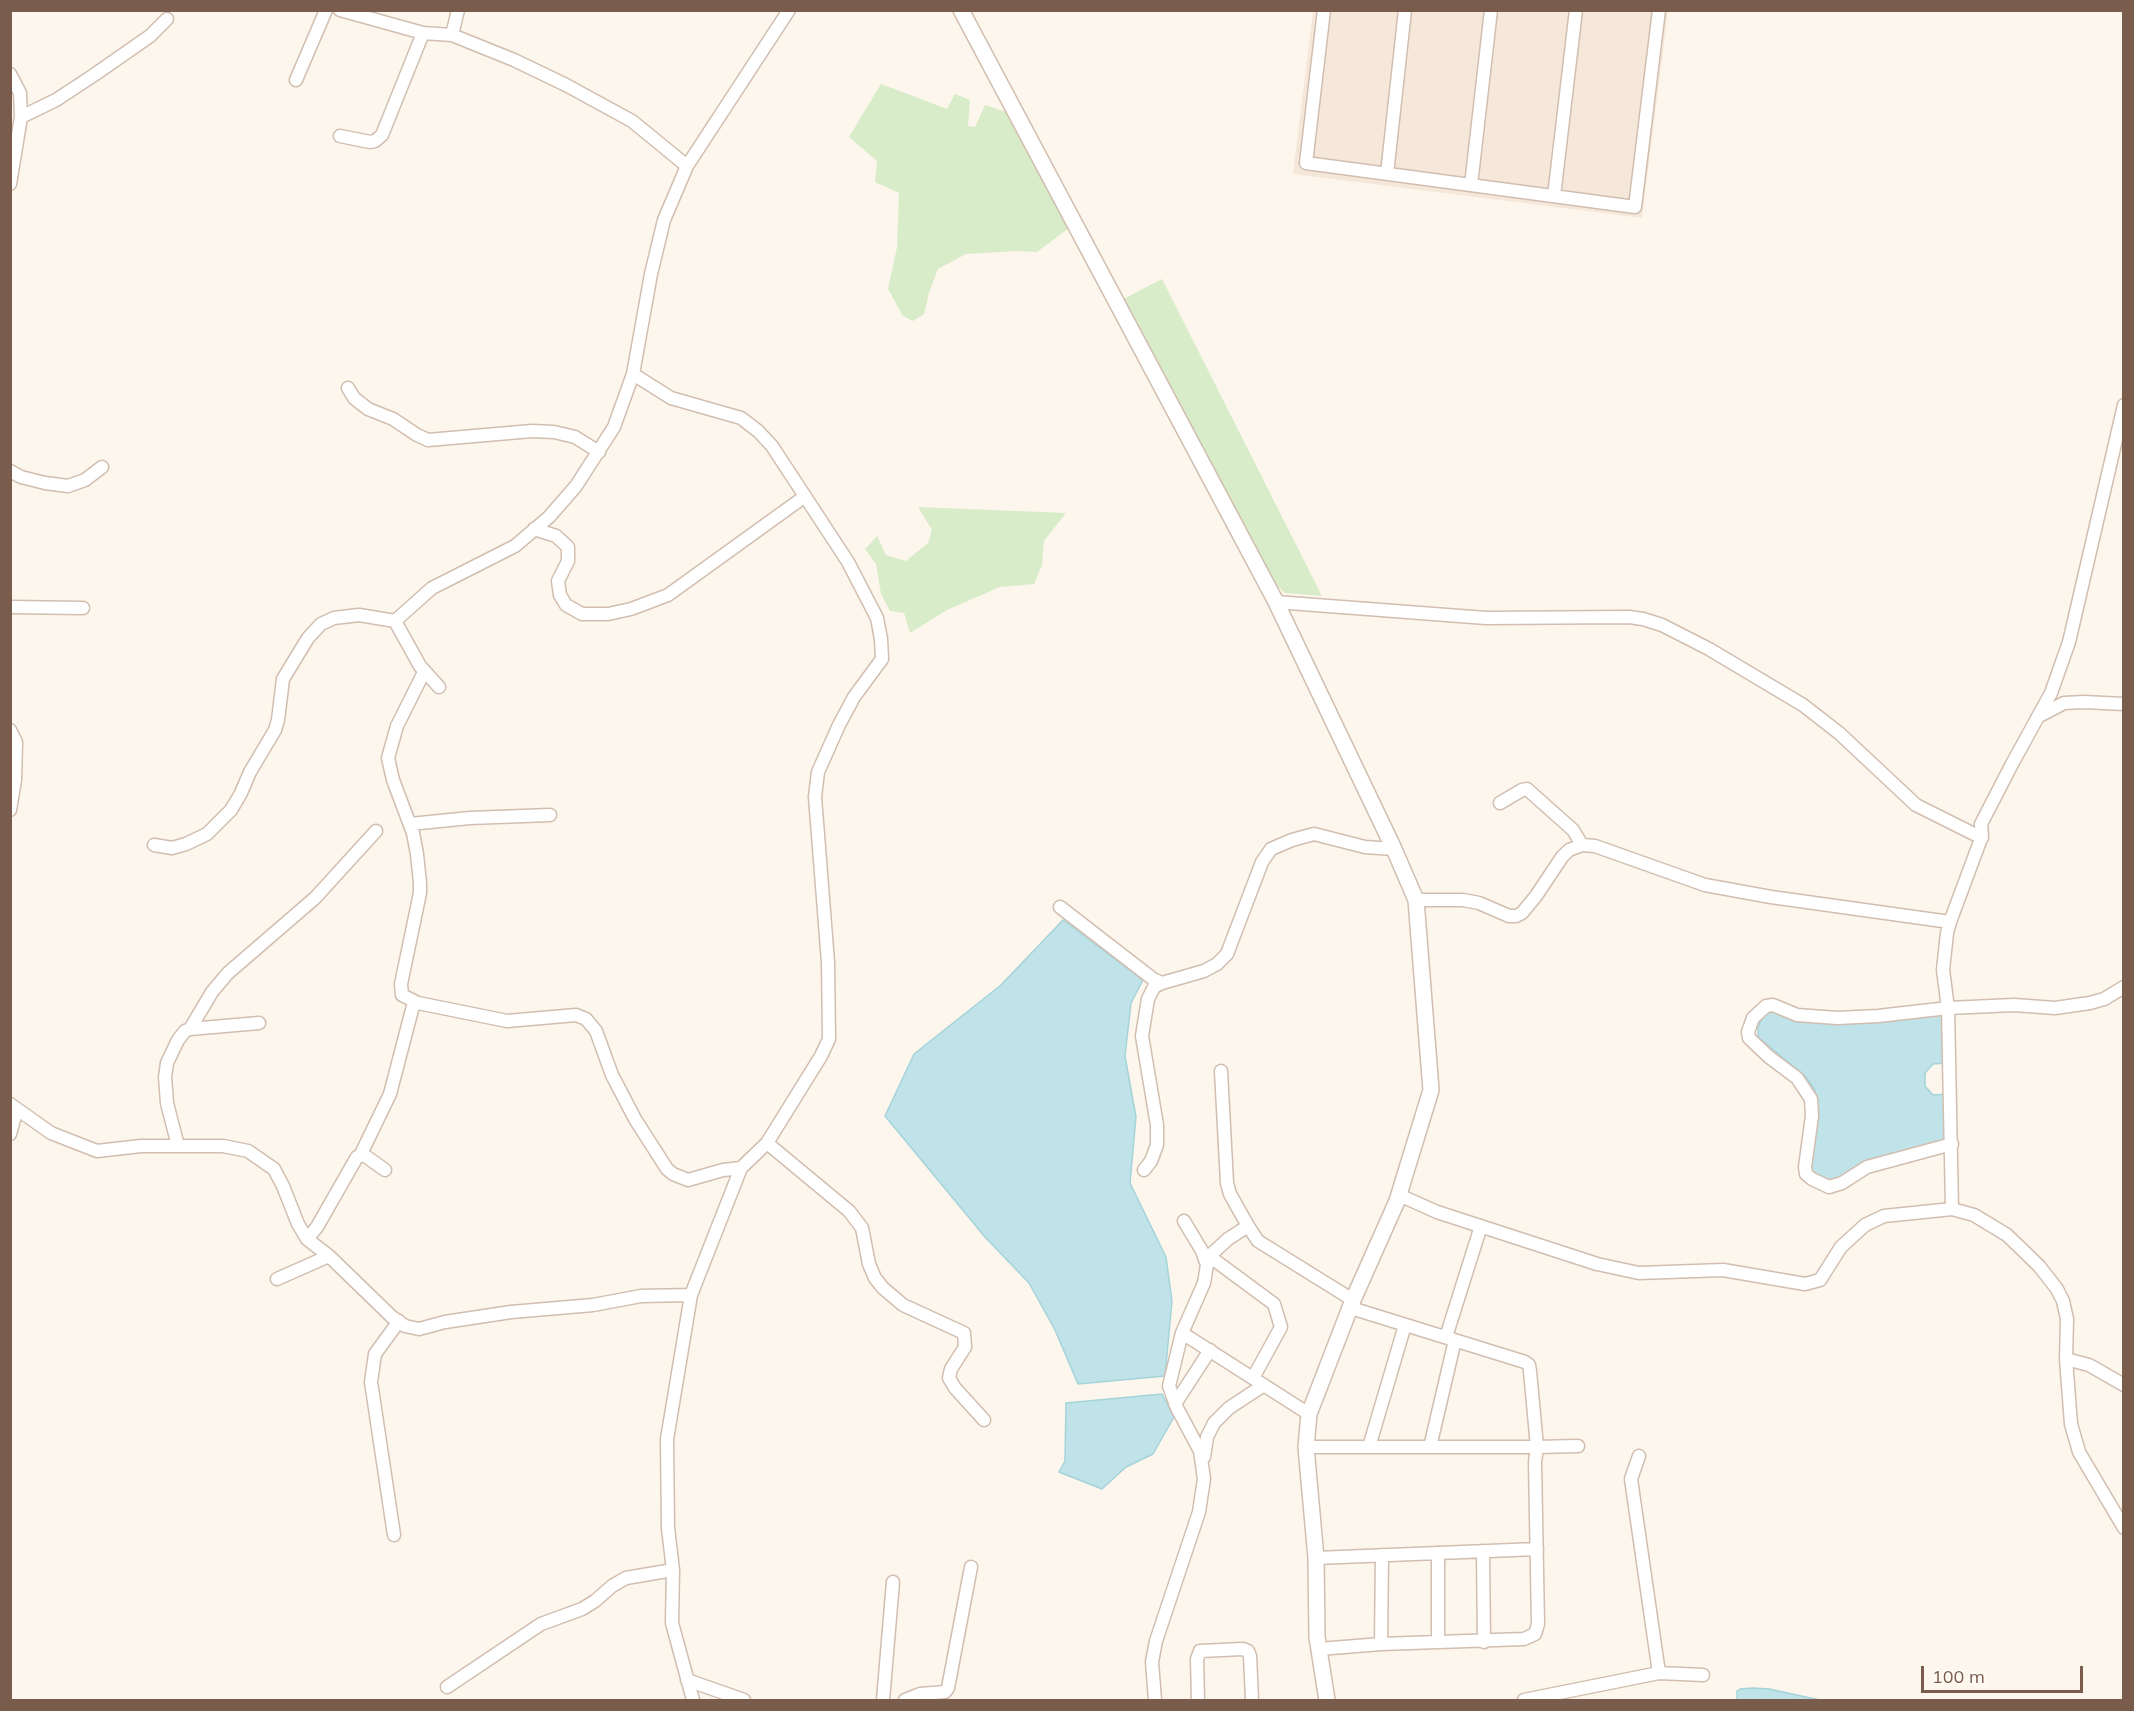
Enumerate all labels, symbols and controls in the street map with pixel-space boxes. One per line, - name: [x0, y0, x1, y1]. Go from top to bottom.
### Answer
- scale bar: [1924, 1654, 2086, 1692]
- text: 100 m: [1932, 1665, 1985, 1688]

